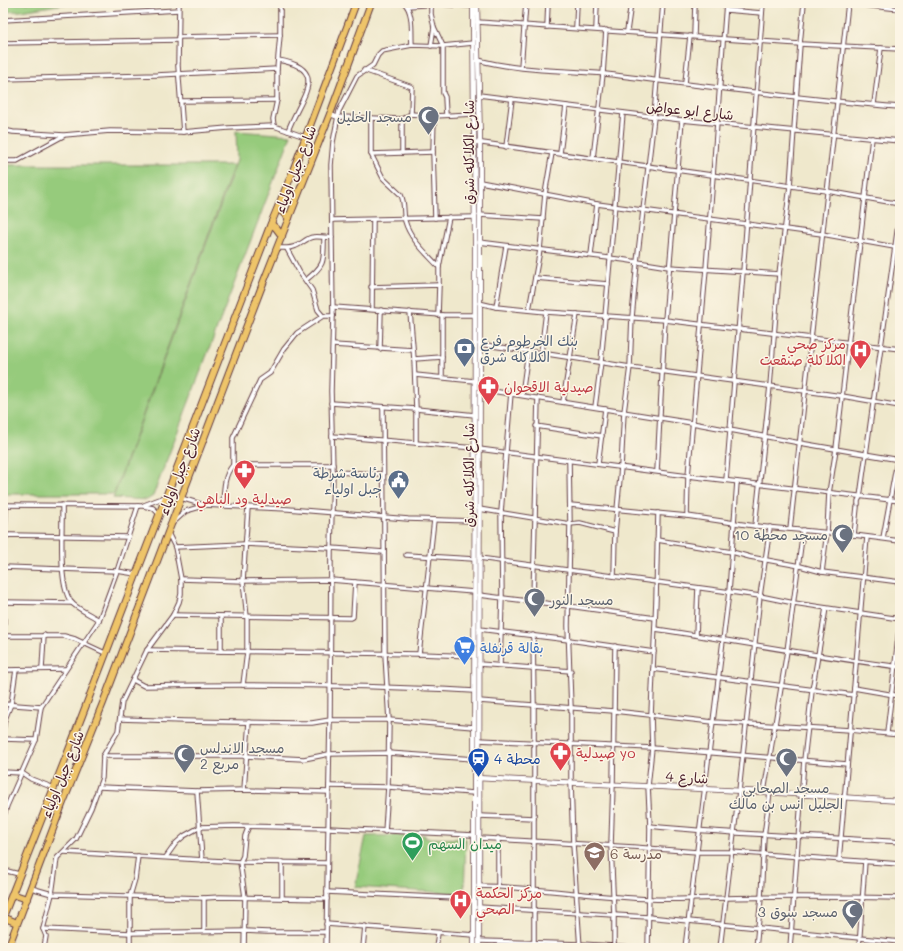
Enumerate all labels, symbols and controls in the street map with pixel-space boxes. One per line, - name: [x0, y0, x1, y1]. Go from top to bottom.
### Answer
- street label: شارع ابو عواض: [645, 96, 735, 125]
- street label: شارع الكلاكله شرق: [459, 100, 479, 204]
- mosque icon: مسجد الخليل: [415, 103, 441, 136]
- place label: مسجد الخليل: [337, 107, 412, 126]
- street label: شارع جبل اولياء: [270, 122, 321, 216]
- place label: بنك الخرطوم فرع الكلاكله شرق: [480, 331, 578, 366]
- place label: مركز صحي الكلاكلة صنقعت: [760, 334, 846, 369]
- bank icon: بنك الخرطوم فرع الكلاكله شرق: [452, 335, 478, 368]
- hospital icon: مركز صحي الكلاكلة صنقعت: [848, 338, 874, 371]
- pharmacy icon: صيدلية الاقحوان: [475, 373, 501, 406]
- place label: صيدلية الاقحوان: [504, 377, 594, 396]
- street label: شارع الكلاكله شرق: [459, 423, 479, 527]
- street label: شارع جبل اولياء: [154, 424, 205, 518]
- pharmacy icon: صيدلية ود الباهي: [231, 457, 257, 490]
- place label: رئاسة شرطة جبل اولياء: [313, 463, 382, 498]
- public building icon: رئاسة شرطة جبل اولياء: [385, 467, 411, 500]
- place label: صيدلية ود الباهي: [196, 489, 292, 512]
- mosque icon: مسجد محطة 10: [830, 521, 856, 554]
- place label: مسجد محطة 10: [734, 525, 828, 544]
- mosque icon: مسجد النور: [521, 586, 547, 619]
- place label: مسجد النور: [549, 590, 614, 610]
- supermarket icon: بقالة قرنفلة: [452, 634, 478, 667]
- place label: بقالة قرنفلة: [480, 638, 543, 657]
- street label: شارع جبل اولياء: [36, 728, 89, 821]
- place label: مسجد الاندلس مربع 2: [200, 738, 284, 775]
- pharmacy icon: صيدلية yo: [547, 739, 573, 772]
- mosque icon: مسجد الاندلس مربع 2: [172, 742, 198, 775]
- place label: صيدلية yo: [576, 743, 635, 762]
- station icon: محطة 4: [466, 745, 492, 778]
- mosque icon: مسجد الصحابي الجليل انس بن مالك: [773, 746, 799, 779]
- place label: محطة 4: [494, 749, 541, 768]
- street label: شارع 4: [665, 766, 709, 789]
- place label: مسجد الصحابي الجليل انس بن مالك: [729, 778, 843, 813]
- sports icon: ميدان السهم: [400, 830, 426, 863]
- place label: ميدان السهم: [428, 834, 502, 855]
- school or university icon: مدرسة 6: [582, 840, 608, 873]
- place label: مدرسة 6: [610, 844, 662, 863]
- place label: مركز الحكمة الصحي: [476, 883, 542, 922]
- hospital icon: مركز الحكمة الصحي: [448, 887, 474, 920]
- mosque icon: مسجد سوق 3: [840, 898, 866, 931]
- place label: مسجد سوق 3: [758, 902, 838, 921]

